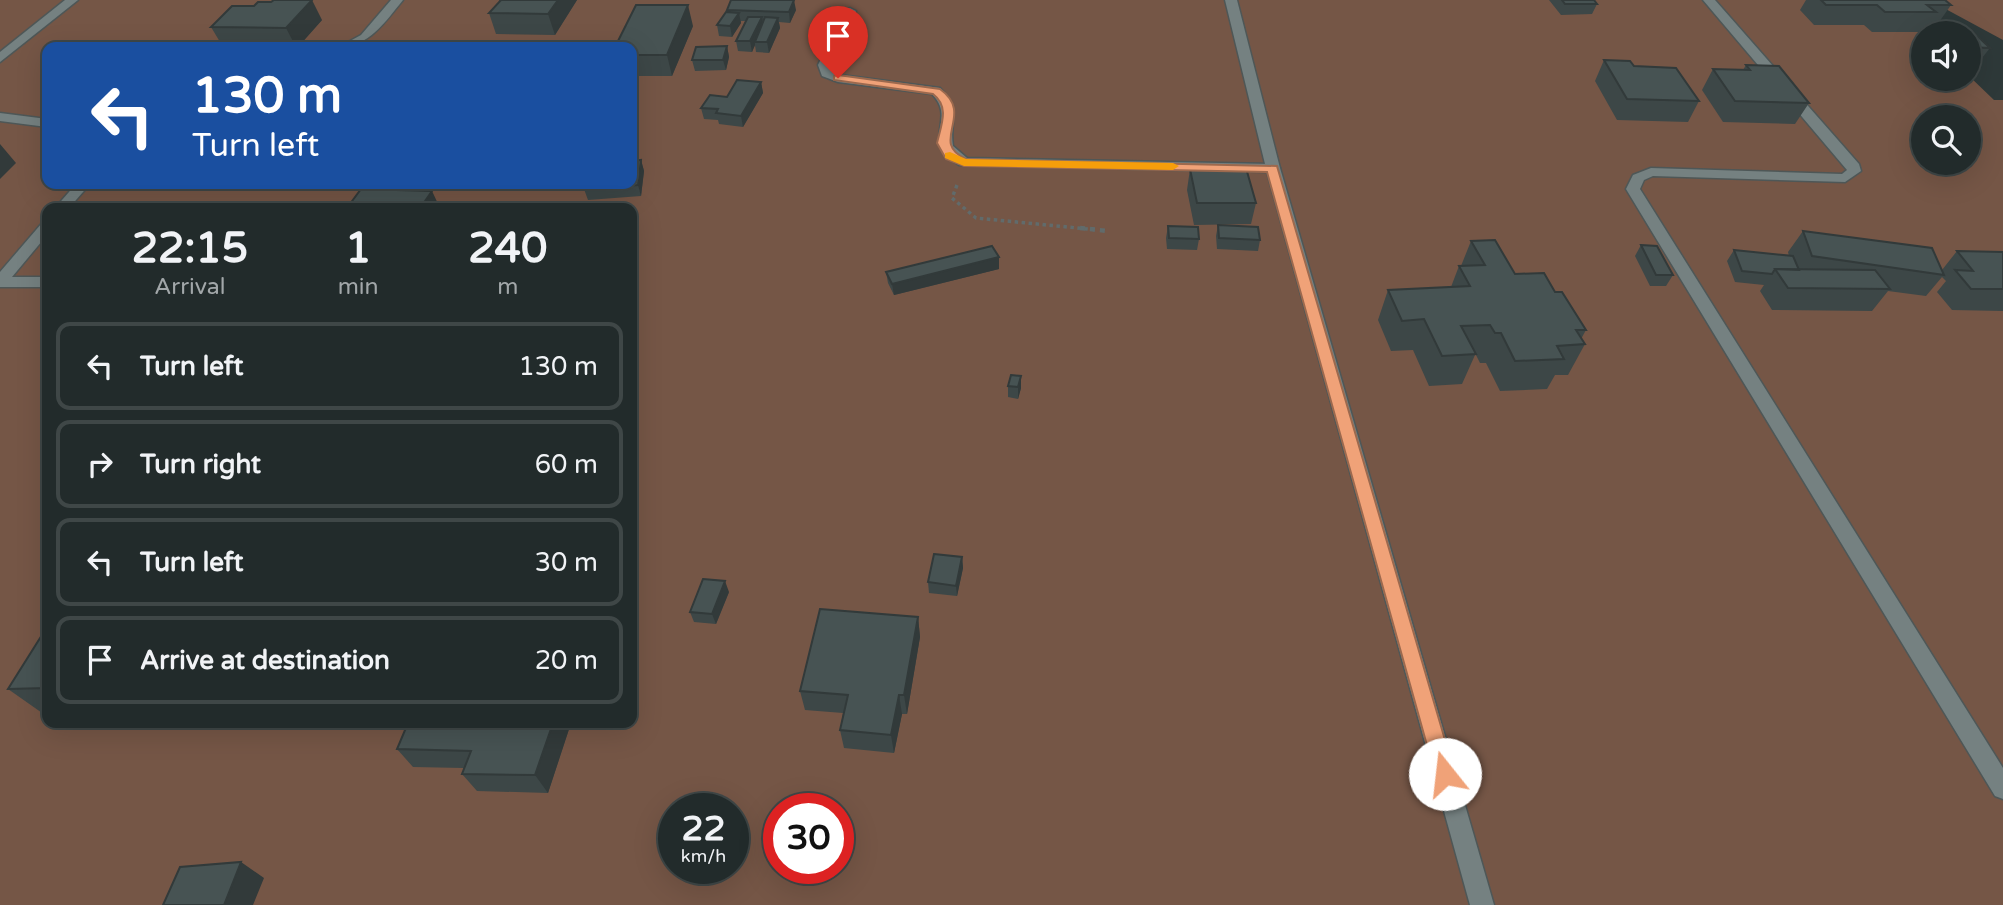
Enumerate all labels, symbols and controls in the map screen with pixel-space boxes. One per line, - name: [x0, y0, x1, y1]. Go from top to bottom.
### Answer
- pin: [808, 6, 868, 78]
- icon: arrive: [819, 17, 857, 55]
- map controls: [1911, 21, 1981, 175]
- button: sound: [1911, 21, 1981, 91]
- text: 130 m: [192, 67, 342, 126]
- icon: left: [77, 70, 168, 161]
- button: search: [1911, 105, 1981, 175]
- text: Turn left: [192, 127, 319, 165]
- text: 22:15: [132, 223, 248, 274]
- text: 1: [345, 223, 371, 274]
- text: 240: [468, 223, 547, 274]
- text: Arrival: [154, 273, 225, 301]
- text: min: [338, 273, 379, 301]
- text: m: [497, 273, 518, 301]
- icon: left: [81, 347, 119, 385]
- text: Turn left: [140, 351, 243, 382]
- text: 130 m: [518, 351, 598, 382]
- icon: right: [81, 445, 119, 483]
- text: Turn right: [140, 449, 261, 480]
- text: 60 m: [535, 449, 598, 480]
- icon: left: [81, 543, 119, 581]
- text: Turn left: [140, 547, 243, 578]
- text: 30 m: [535, 547, 598, 578]
- icon: arrive: [81, 641, 119, 679]
- text: Arrive at destination: [140, 645, 390, 676]
- text: 20 m: [535, 645, 598, 676]
- position arrow: [1408, 737, 1482, 811]
- speed limit sign: 30: [763, 793, 854, 884]
- text: 22: [682, 808, 725, 850]
- text: km/h: [681, 845, 726, 867]

